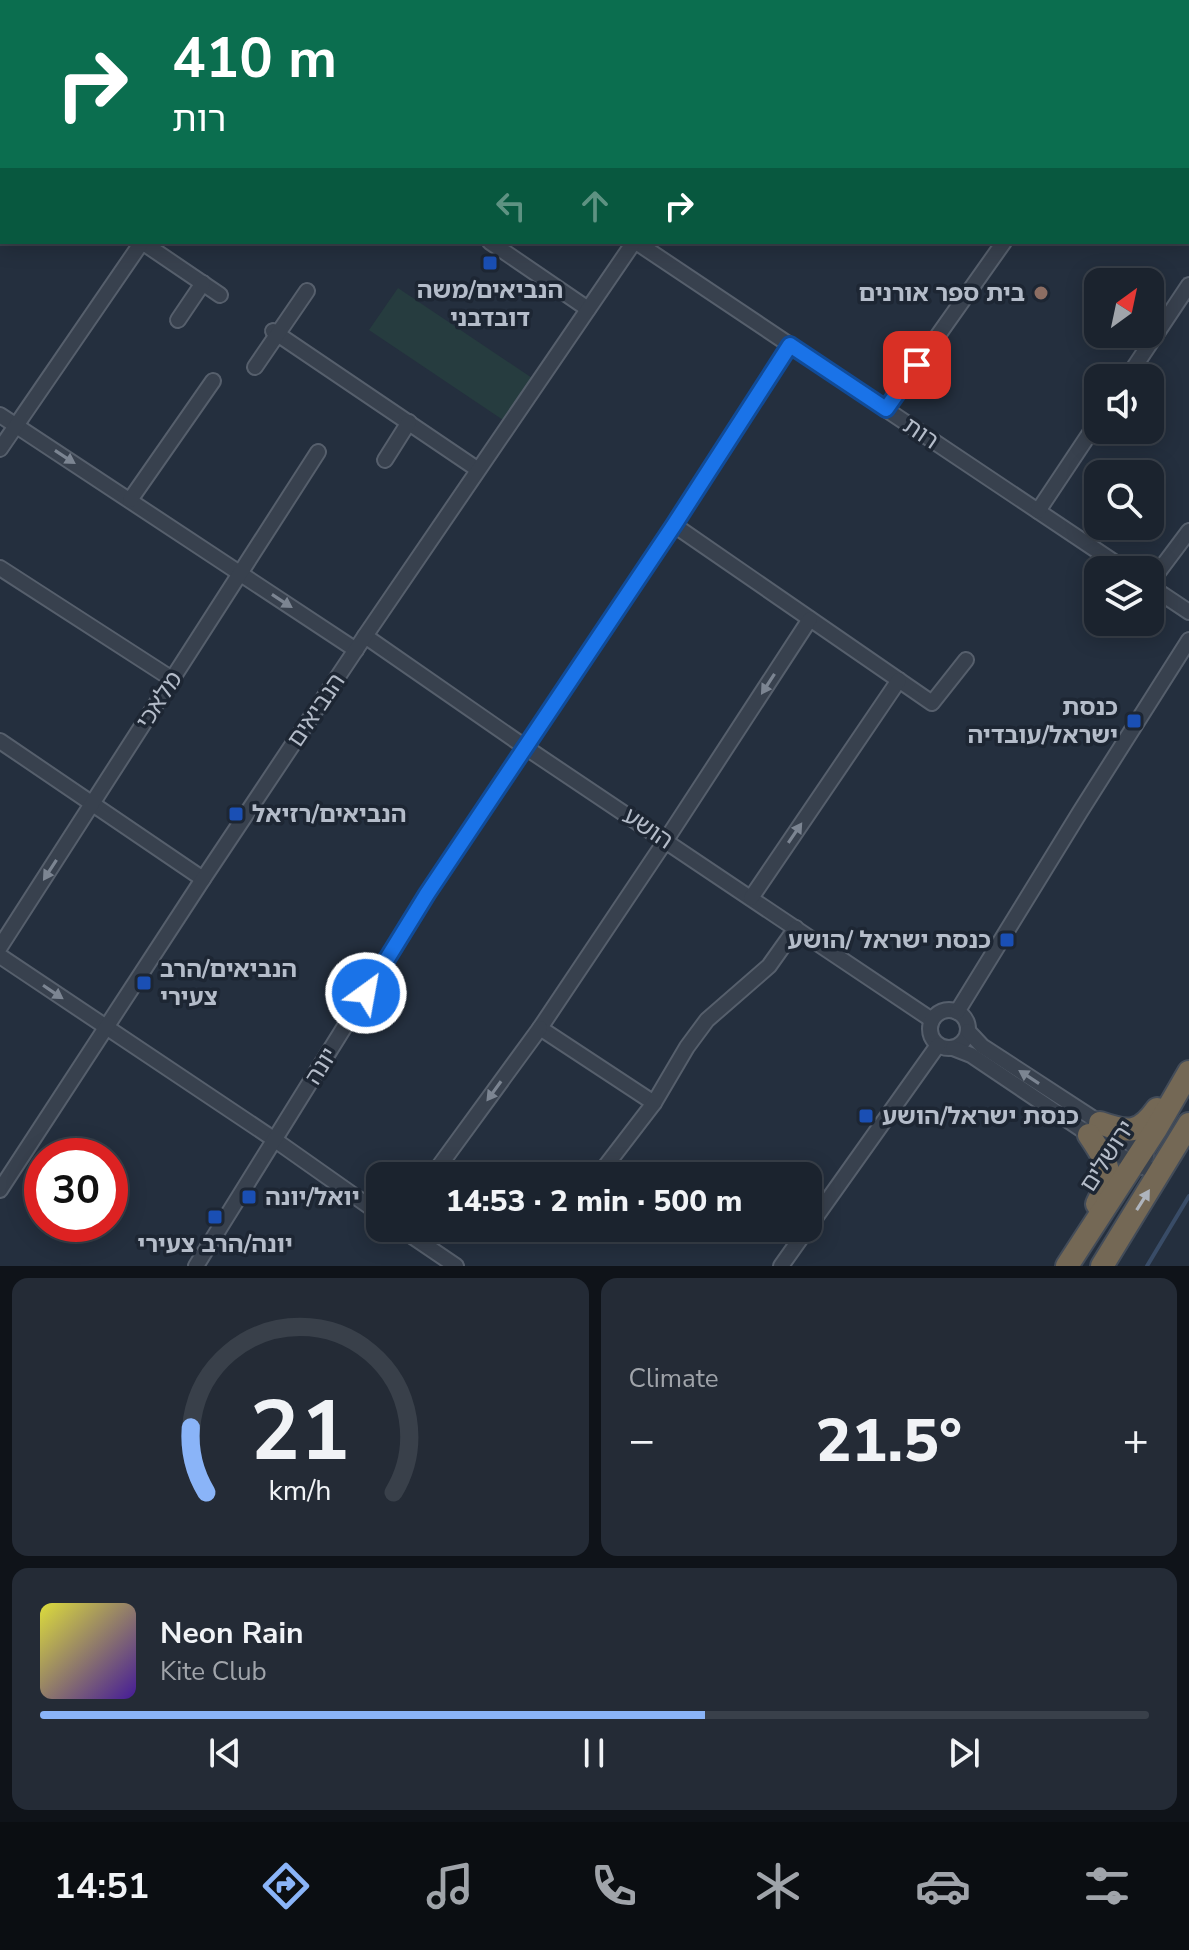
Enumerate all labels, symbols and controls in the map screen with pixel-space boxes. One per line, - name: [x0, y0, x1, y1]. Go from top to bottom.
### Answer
- text: 410 m: [172, 20, 337, 97]
- icon: right: [40, 32, 144, 136]
- text: רות: [172, 95, 226, 144]
- icon: left: [489, 184, 533, 228]
- icon: ahead: [573, 184, 617, 228]
- icon: right: [657, 184, 701, 228]
- marker: הנביאים/משה דובדבני: [481, 254, 499, 272]
- north arrow: [1084, 268, 1164, 348]
- map controls: [1084, 268, 1164, 636]
- place label: הנביאים/משה דובדבני: [417, 274, 563, 334]
- place label: בית ספר אורנים: [859, 277, 1025, 309]
- marker: בית ספר אורנים: [1032, 284, 1050, 302]
- pin: [883, 331, 951, 399]
- icon: arrive: [895, 343, 939, 387]
- button: sound: [1084, 364, 1164, 444]
- street label: רות: [897, 410, 945, 456]
- one-way arrow: [54, 450, 76, 464]
- button: search: [1084, 460, 1164, 540]
- button: layers: [1084, 556, 1164, 636]
- one-way arrow: [271, 593, 293, 607]
- street label: מלאכי: [128, 665, 190, 735]
- street label: הנביאים: [280, 667, 352, 753]
- one-way arrow: [760, 674, 775, 695]
- place label: כנסת ישראל/עובדיה: [967, 691, 1118, 751]
- marker: כנסת ישראל/עובדיה: [1125, 712, 1143, 730]
- place label: הנביאים/רזיאל: [252, 798, 406, 830]
- street label: הושע: [617, 800, 679, 856]
- marker: הנביאים/רזיאל: [227, 805, 245, 823]
- one-way arrow: [787, 823, 802, 844]
- one-way arrow: [43, 859, 57, 881]
- place label: כנסת ישראל /הושע: [788, 924, 991, 956]
- marker: כנסת ישראל /הושע: [998, 931, 1016, 949]
- position arrow: [324, 951, 408, 1035]
- place label: הנביאים/הרב צעירי: [160, 953, 297, 1013]
- marker: הנביאים/הרב צעירי: [135, 974, 153, 992]
- one-way arrow: [42, 984, 63, 999]
- street label: יונה: [297, 1041, 345, 1091]
- one-way arrow: [1019, 1069, 1040, 1084]
- one-way arrow: [486, 1080, 502, 1102]
- place label: כנסת ישראל/הושע: [882, 1100, 1079, 1132]
- marker: כנסת ישראל/הושע: [857, 1107, 875, 1125]
- street label: ירושלים: [1072, 1114, 1142, 1198]
- speed limit sign: 30: [24, 1138, 128, 1242]
- place label: יואל/יונה: [265, 1181, 360, 1213]
- text: 14:53 · 2 min · 500 m: [446, 1181, 742, 1222]
- marker: יואל/יונה: [240, 1188, 258, 1206]
- one-way arrow: [1135, 1189, 1149, 1211]
- marker: יונה/הרב צעירי: [206, 1208, 224, 1226]
- place label: יונה/הרב צעירי: [137, 1228, 293, 1260]
- text: Climate: [629, 1361, 719, 1396]
- text: 21: [250, 1375, 350, 1488]
- text: 21.5°: [815, 1400, 962, 1482]
- text: −: [629, 1411, 655, 1471]
- text: +: [1123, 1411, 1149, 1471]
- text: km/h: [269, 1471, 332, 1510]
- text: Neon Rain: [160, 1613, 304, 1654]
- text: Kite Club: [160, 1654, 267, 1689]
- icon: previous: [203, 1731, 247, 1775]
- icon: pause: [572, 1731, 616, 1775]
- icon: next: [942, 1731, 986, 1775]
- icon: directions: [258, 1858, 314, 1914]
- icon: music: [422, 1858, 478, 1914]
- icon: phone: [586, 1858, 642, 1914]
- icon: climate: [750, 1858, 806, 1914]
- icon: car: [915, 1858, 971, 1914]
- icon: filters: [1079, 1858, 1135, 1914]
- text: 14:51: [54, 1862, 149, 1911]

